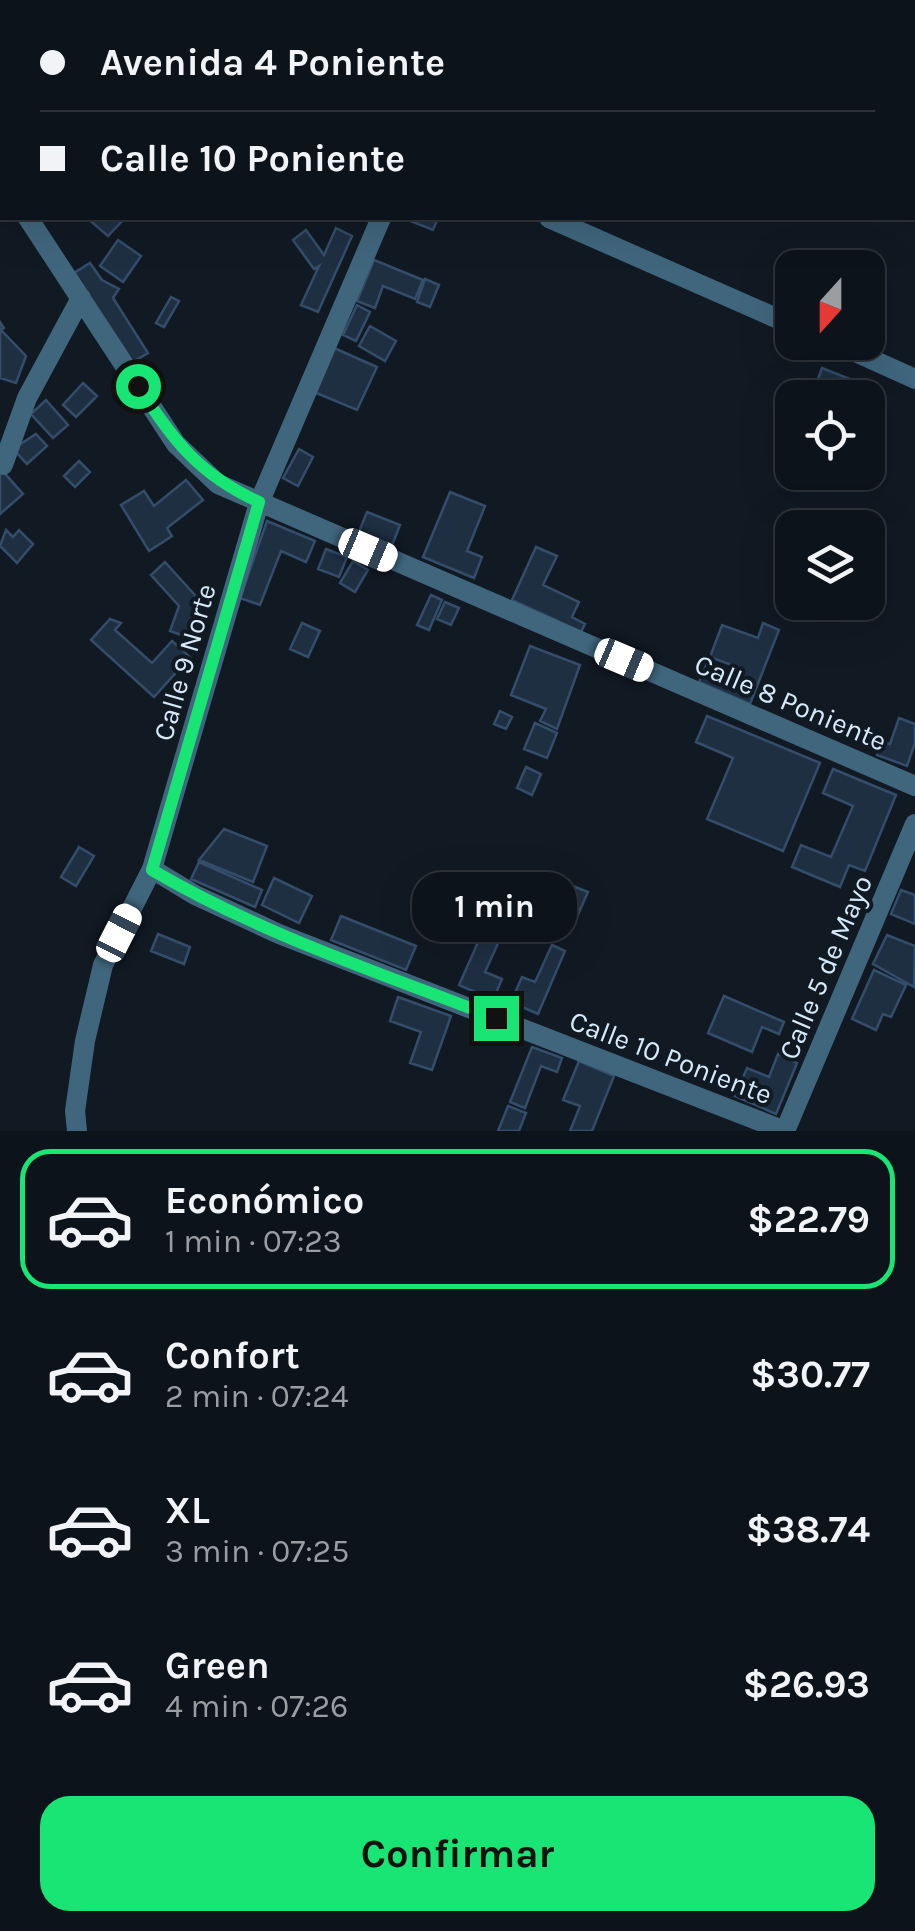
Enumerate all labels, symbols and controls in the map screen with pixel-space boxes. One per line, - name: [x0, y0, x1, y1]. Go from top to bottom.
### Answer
- text: Avenida 4 Poniente: [100, 40, 445, 85]
- text: Calle 10 Poniente: [100, 136, 405, 181]
- north arrow: [775, 250, 885, 360]
- map controls: [775, 250, 885, 620]
- route start: [116, 364, 161, 409]
- button: locate: [775, 380, 885, 490]
- button: layers: [775, 510, 885, 620]
- car: [335, 524, 401, 576]
- street label: Calle 9 Norte: [146, 580, 223, 744]
- car: [591, 634, 657, 686]
- street label: Calle 8 Poniente: [690, 647, 892, 758]
- street label: Calle 5 de Mayo: [772, 870, 879, 1064]
- callout: 1 min: [414, 873, 578, 943]
- text: 1 min: [454, 888, 535, 925]
- car: [92, 899, 146, 967]
- route end: [474, 996, 519, 1041]
- street label: Calle 10 Poniente: [565, 1004, 777, 1111]
- icon: car: [45, 1174, 135, 1264]
- text: Económico: [165, 1178, 364, 1223]
- text: $22.79: [748, 1197, 870, 1242]
- text: 1 min · 07:23: [165, 1223, 342, 1260]
- icon: car: [45, 1329, 135, 1419]
- text: Confort: [165, 1333, 300, 1378]
- text: $30.77: [750, 1352, 870, 1397]
- text: 2 min · 07:24: [165, 1378, 349, 1415]
- icon: car: [45, 1484, 135, 1574]
- text: XL: [165, 1488, 210, 1533]
- text: $38.74: [746, 1507, 870, 1552]
- text: 3 min · 07:25: [165, 1533, 349, 1570]
- icon: car: [45, 1639, 135, 1729]
- text: Green: [165, 1643, 270, 1688]
- text: $26.93: [743, 1662, 870, 1707]
- text: 4 min · 07:26: [165, 1688, 348, 1725]
- button: Confirmar: [40, 1796, 875, 1911]

